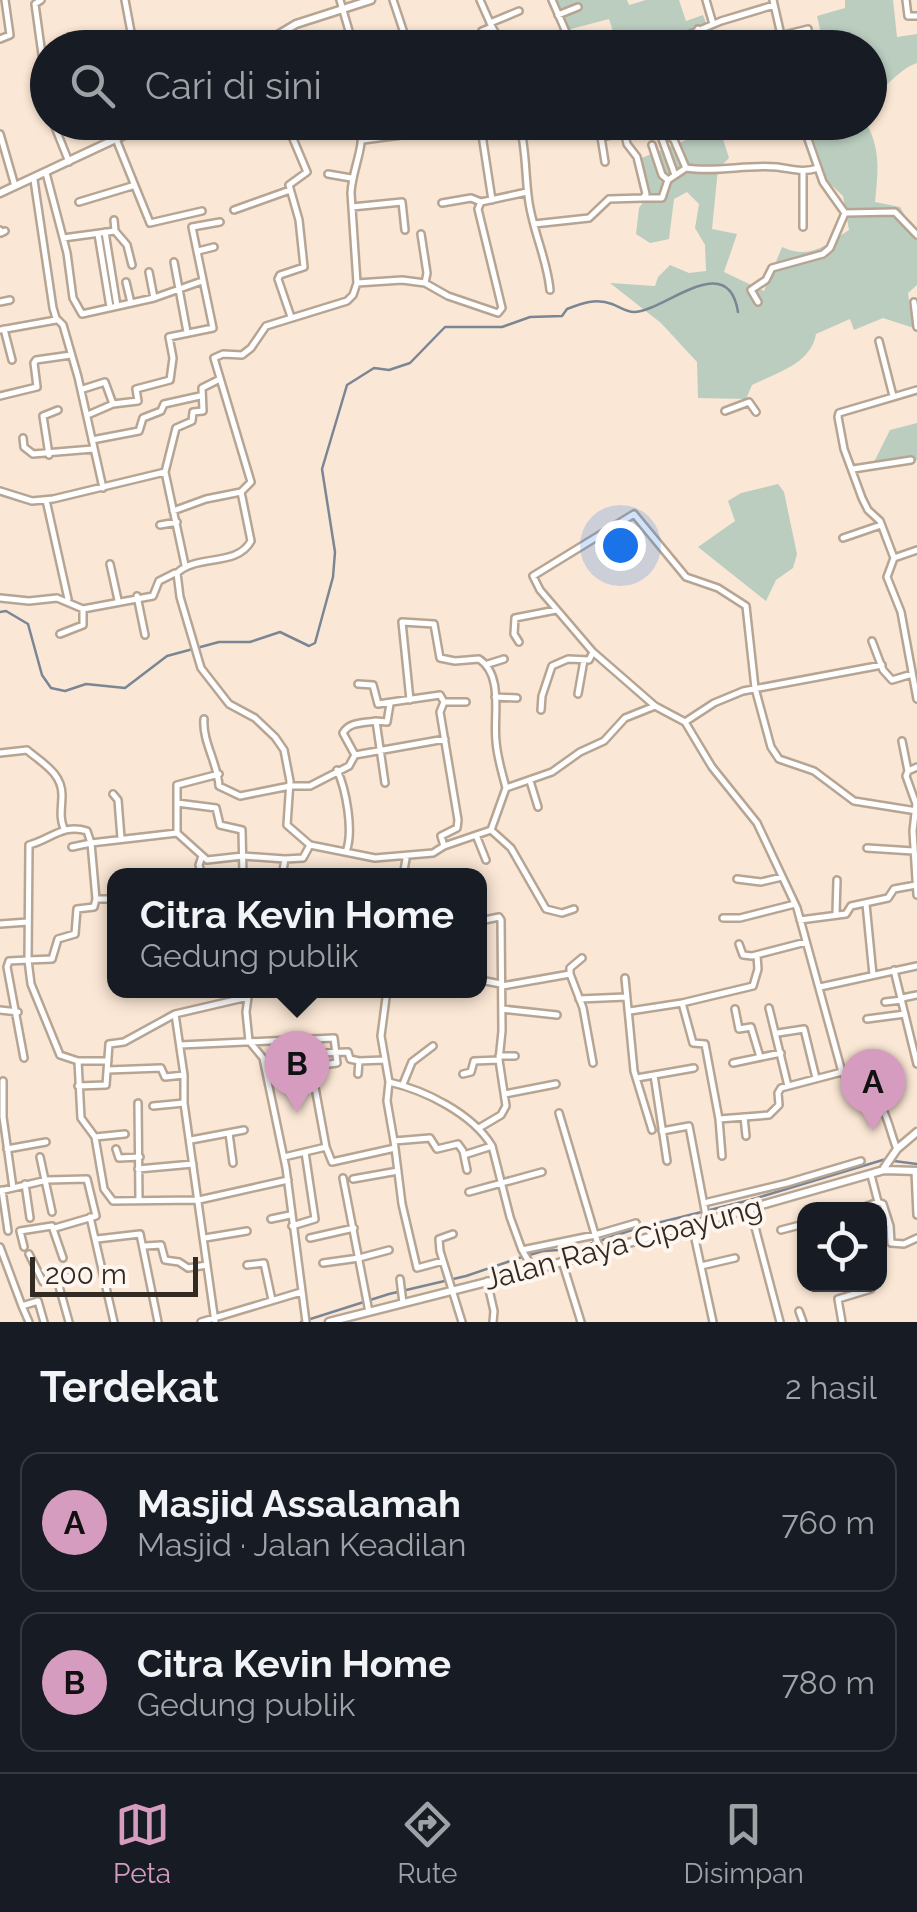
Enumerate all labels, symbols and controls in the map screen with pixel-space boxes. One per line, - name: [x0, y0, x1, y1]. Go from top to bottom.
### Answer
- search box: [30, 30, 887, 140]
- icon: search: [65, 58, 120, 113]
- text: Cari di sini: [145, 63, 322, 108]
- your location: [595, 520, 646, 571]
- popup: [107, 868, 487, 998]
- text: Citra Kevin Home: [140, 892, 454, 937]
- text: Gedung publik: [140, 937, 358, 974]
- pin: B: [264, 1030, 330, 1113]
- pin: A: [840, 1048, 906, 1131]
- street label: Jalan Raya Cipayung: [480, 1189, 766, 1297]
- map controls: [797, 1202, 887, 1292]
- button: locate: [797, 1202, 887, 1292]
- scale bar: [30, 1252, 198, 1296]
- text: 200 m: [45, 1258, 127, 1291]
- text: Terdekat: [40, 1363, 219, 1412]
- text: 2 hasil: [785, 1369, 877, 1406]
- text: Masjid Assalamah: [137, 1481, 461, 1526]
- text: A: [64, 1504, 85, 1541]
- text: 760 m: [781, 1504, 875, 1541]
- text: Masjid · Jalan Keadilan: [137, 1526, 466, 1563]
- text: Citra Kevin Home: [137, 1641, 451, 1686]
- text: B: [64, 1664, 85, 1701]
- text: 780 m: [782, 1664, 875, 1701]
- text: Gedung publik: [137, 1686, 355, 1723]
- tab: Peta: [113, 1797, 171, 1890]
- tab: Rute: [397, 1797, 457, 1890]
- tab: Disimpan: [684, 1797, 804, 1890]

